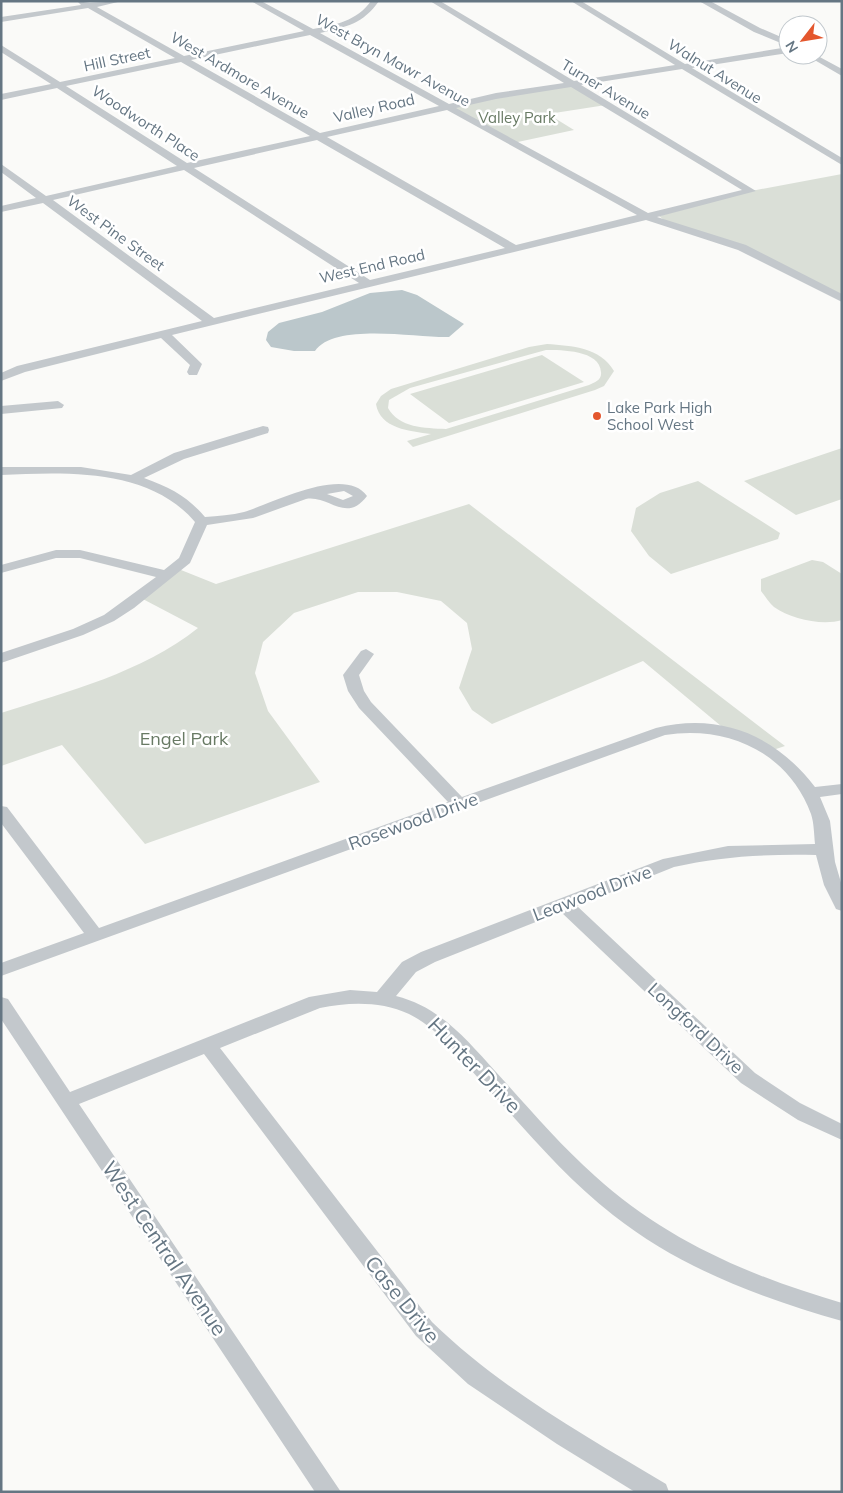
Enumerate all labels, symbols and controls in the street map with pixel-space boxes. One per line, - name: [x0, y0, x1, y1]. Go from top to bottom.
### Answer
- street label: West Bryn Mawr Avenue: [312, 10, 474, 110]
- north arrow: [778, 15, 828, 65]
- street label: West Ardmore Avenue: [167, 27, 313, 123]
- street label: Walnut Avenue: [664, 35, 766, 107]
- text: N: [781, 38, 802, 56]
- street label: Hill Street: [82, 43, 152, 75]
- street label: Turner Avenue: [558, 55, 654, 123]
- street label: Woodworth Place: [88, 81, 204, 165]
- street label: Valley Road: [332, 89, 416, 127]
- park label: Valley Park: [478, 108, 556, 127]
- street label: West Pine Street: [63, 191, 169, 275]
- street label: West End Road: [317, 245, 427, 287]
- place label: Lake Park High School West: [607, 398, 712, 434]
- marker: Lake Park High School West: [591, 410, 603, 422]
- park label: Engel Park: [140, 727, 229, 750]
- street label: Rosewood Drive: [345, 787, 481, 855]
- street label: Leawood Drive: [529, 860, 655, 926]
- street label: Longford Drive: [643, 978, 749, 1078]
- street label: Hunter Drive: [423, 1012, 527, 1118]
- street label: West Central Avenue: [97, 1156, 233, 1340]
- street label: Case Drive: [360, 1250, 446, 1348]

